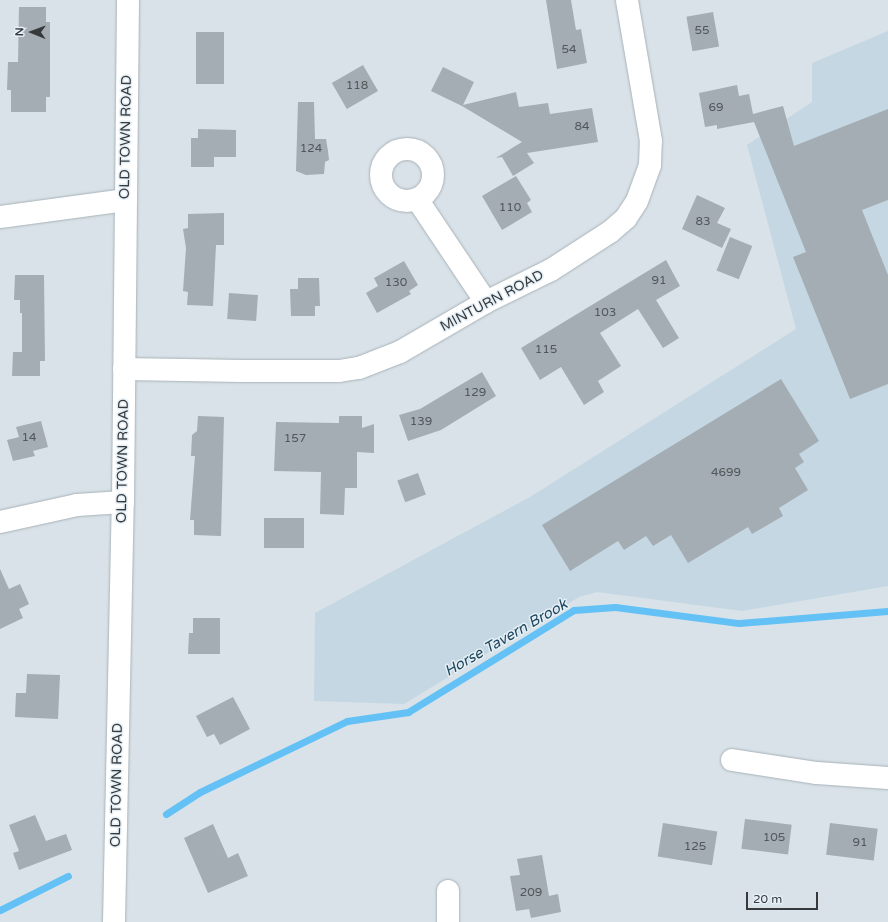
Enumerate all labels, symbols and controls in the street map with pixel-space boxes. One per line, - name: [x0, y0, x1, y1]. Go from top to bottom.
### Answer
- north arrow: [12, 12, 52, 52]
- house number: 55: [694, 24, 710, 38]
- text: N: [13, 27, 26, 36]
- house number: 54: [561, 43, 577, 57]
- street label: OLD TOWN ROAD: [117, 75, 135, 199]
- house number: 118: [346, 79, 368, 93]
- house number: 69: [708, 101, 724, 115]
- house number: 84: [574, 120, 590, 134]
- house number: 124: [300, 142, 322, 156]
- house number: 110: [499, 201, 521, 215]
- house number: 83: [695, 215, 711, 229]
- street label: MINTURN ROAD: [437, 267, 547, 335]
- house number: 91: [651, 274, 667, 288]
- house number: 130: [385, 276, 407, 290]
- house number: 103: [594, 306, 616, 320]
- house number: 115: [535, 343, 557, 357]
- house number: 129: [464, 386, 486, 400]
- street label: OLD TOWN ROAD: [114, 399, 132, 523]
- house number: 139: [410, 415, 432, 429]
- house number: 14: [21, 431, 37, 445]
- house number: 157: [284, 432, 306, 446]
- house number: 4699: [711, 466, 741, 480]
- water label: Horse Tavern Brook: [441, 595, 571, 681]
- street label: OLD TOWN ROAD: [108, 723, 126, 847]
- house number: 105: [763, 831, 785, 845]
- house number: 91: [852, 836, 868, 850]
- house number: 125: [684, 840, 706, 854]
- scale bar: [748, 884, 820, 910]
- house number: 209: [520, 886, 542, 900]
- text: 20 m: [753, 892, 782, 906]

